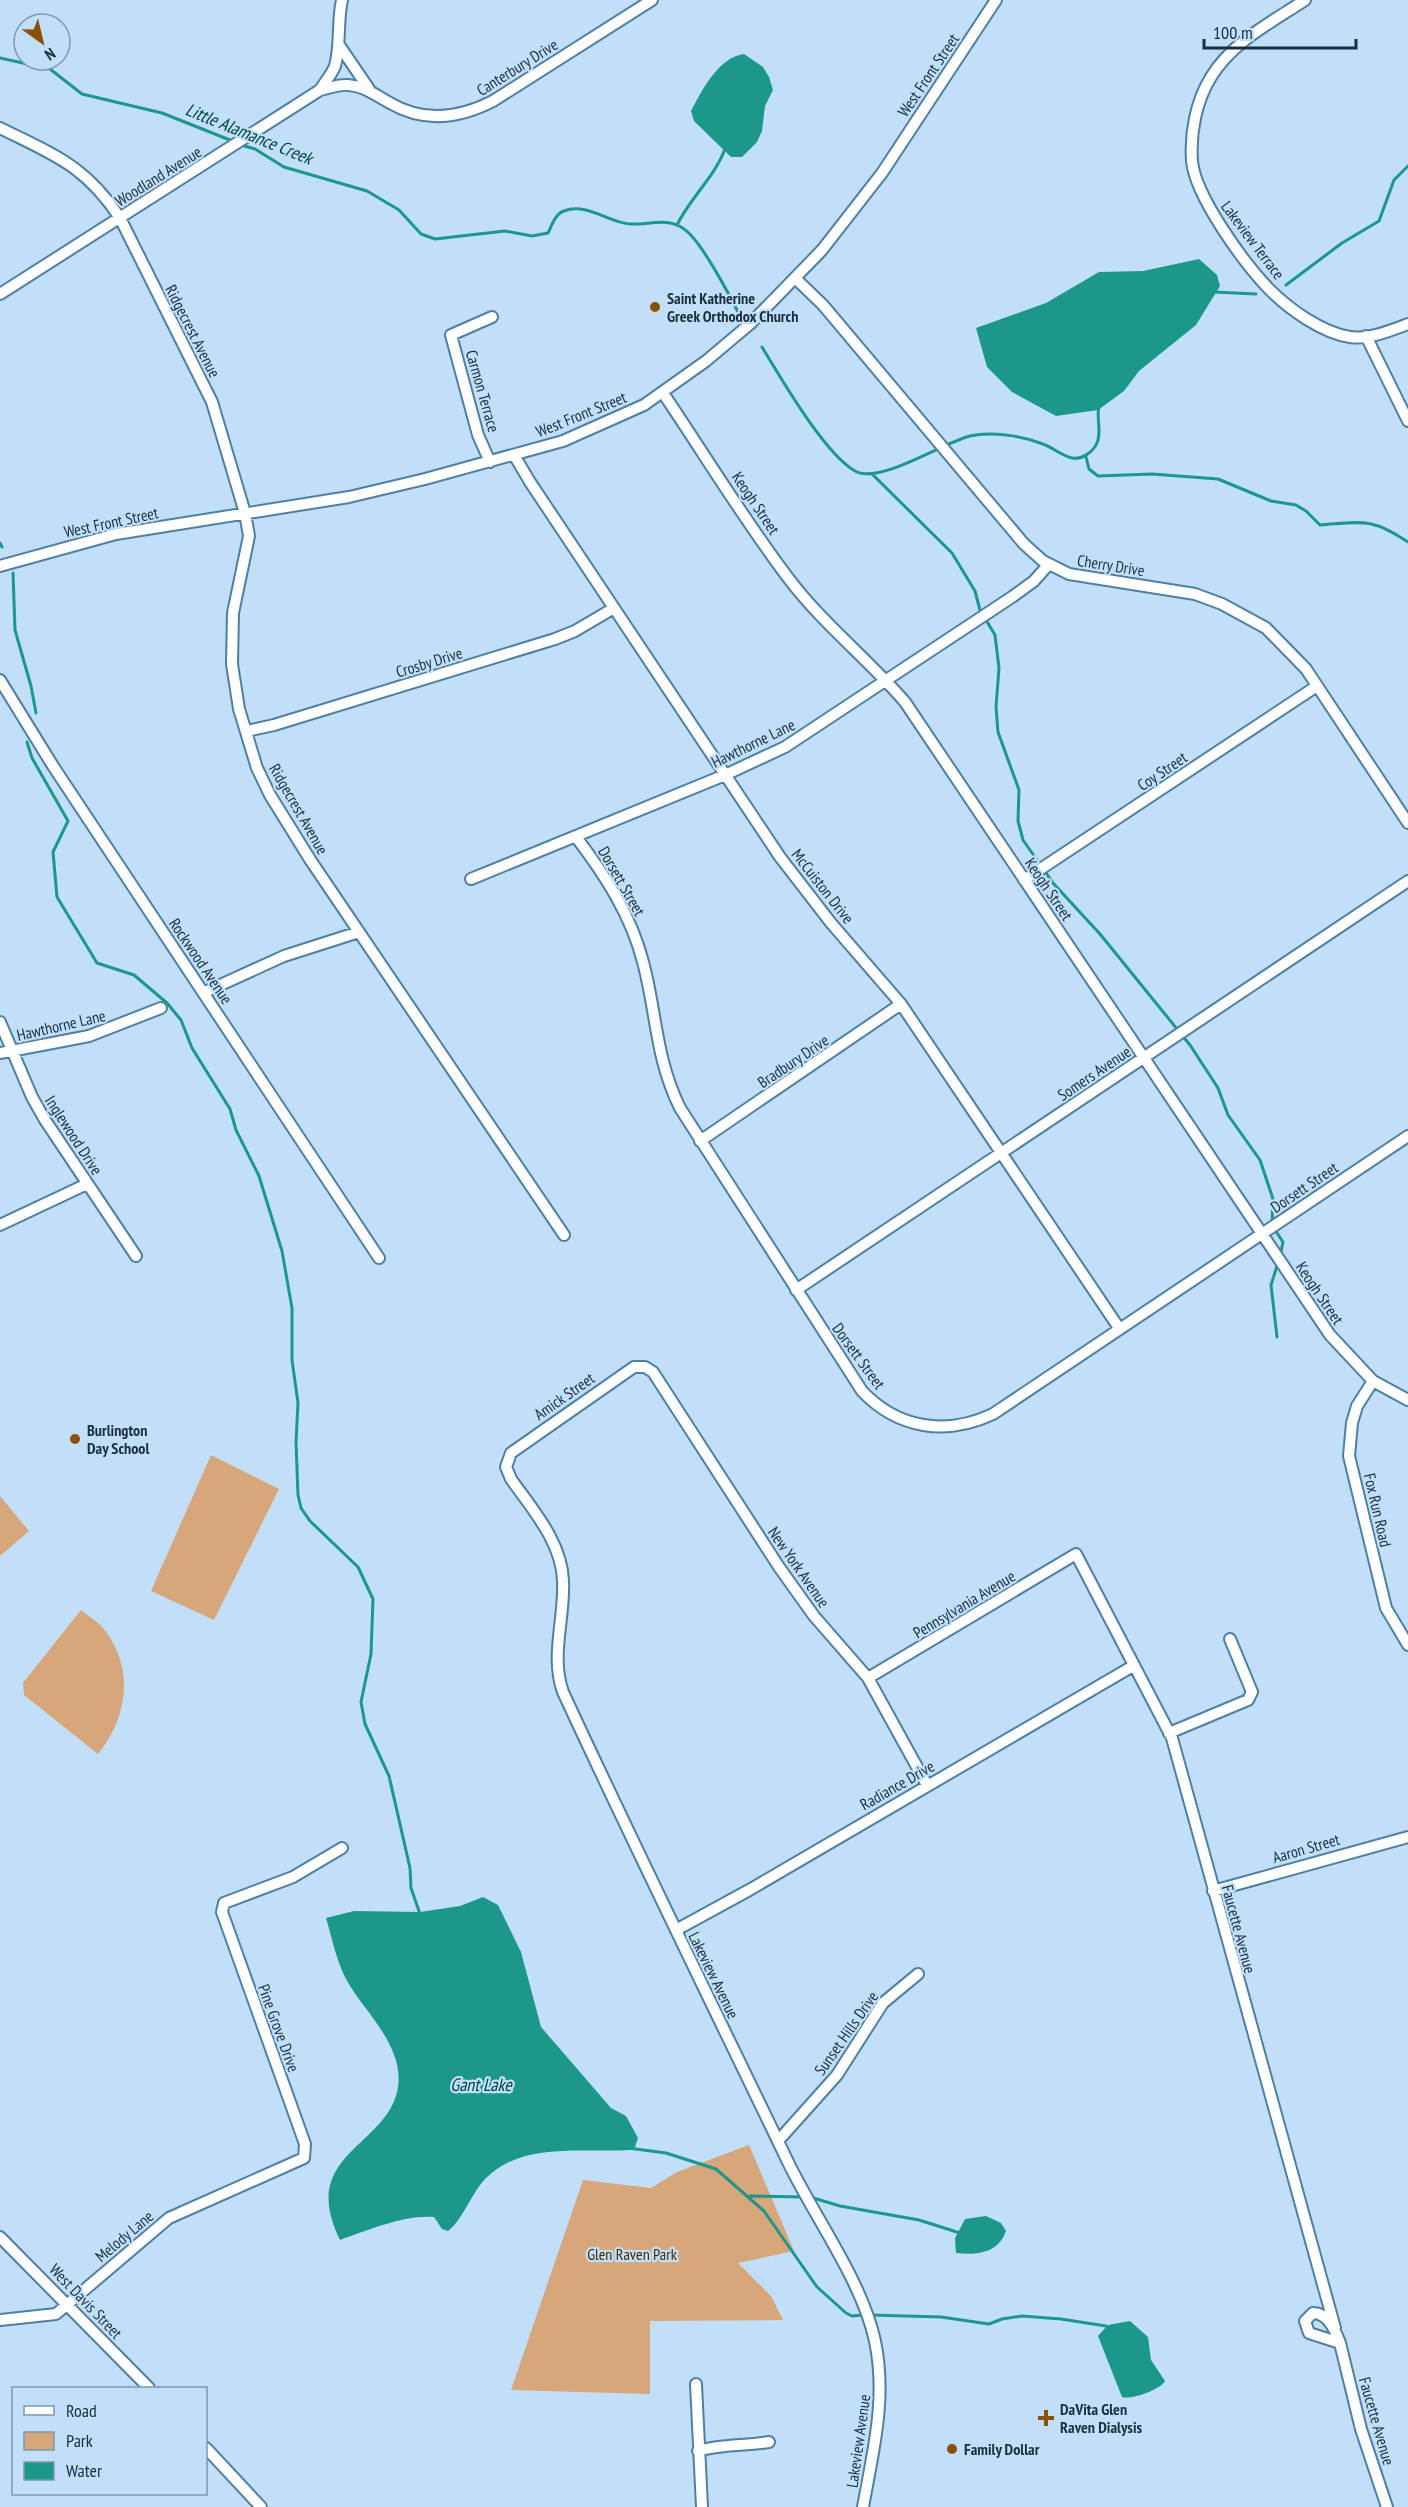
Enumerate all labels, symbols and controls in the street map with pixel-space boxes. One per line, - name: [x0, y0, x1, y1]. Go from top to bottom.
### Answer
- north arrow: [12, 12, 72, 72]
- scale bar: [1204, 12, 1356, 50]
- text: 100 m: [1213, 21, 1253, 44]
- street label: West Front Street: [893, 29, 963, 120]
- street label: Canterbury Drive: [473, 34, 561, 100]
- text: N: [41, 44, 60, 65]
- water label: Little Alamance Creek: [182, 98, 318, 170]
- street label: Woodland Avenue: [111, 141, 205, 211]
- street label: Lakeview Terrace: [1217, 197, 1289, 283]
- street label: Ridgecrest Avenue: [161, 281, 225, 381]
- place label: Saint Katherine Greek Orthodox Church: [667, 288, 798, 326]
- marker: Saint Katherine Greek Orthodox Church: [648, 300, 662, 314]
- street label: Carmon Terrace: [462, 348, 504, 434]
- street label: West Front Street: [533, 387, 630, 441]
- street label: Keogh Street: [728, 468, 785, 539]
- street label: West Front Street: [62, 502, 161, 542]
- street label: Cherry Drive: [1076, 550, 1146, 580]
- street label: Crosby Drive: [393, 642, 465, 682]
- street label: Hawthorne Lane: [708, 714, 798, 772]
- street label: Coy Street: [1133, 747, 1191, 795]
- street label: Ridgecrest Avenue: [265, 760, 333, 858]
- street label: Dorsett Street: [594, 843, 650, 920]
- street label: McCuiston Drive: [788, 845, 858, 927]
- street label: Keogh Street: [1021, 854, 1078, 925]
- street label: Rockwood Avenue: [165, 914, 237, 1008]
- street label: Hawthorne Lane: [15, 1005, 107, 1045]
- street label: Bradbury Drive: [754, 1030, 832, 1092]
- street label: Somers Avenue: [1054, 1041, 1134, 1105]
- street label: Inglewood Drive: [41, 1092, 107, 1178]
- street label: Dorsett Street: [1266, 1157, 1342, 1217]
- street label: Keogh Street: [1292, 1258, 1349, 1329]
- street label: Dorsett Street: [828, 1319, 890, 1394]
- street label: Amick Street: [530, 1368, 599, 1424]
- place label: Burlington Day School: [87, 1420, 149, 1458]
- marker: Burlington Day School: [68, 1432, 82, 1446]
- street label: Fox Run Road: [1360, 1471, 1396, 1549]
- street label: New York Avenue: [764, 1523, 834, 1611]
- street label: Pennsylvania Avenue: [909, 1566, 1019, 1642]
- street label: Radiance Drive: [856, 1756, 938, 1814]
- street label: Aaron Street: [1270, 1829, 1342, 1867]
- street label: Faucette Avenue: [1218, 1883, 1260, 1975]
- street label: Lakeview Avenue: [684, 1928, 744, 2022]
- street label: Pine Grove Drive: [254, 1981, 304, 2075]
- street label: Sunset Hills Drive: [810, 1987, 882, 2079]
- water label: Gant Lake: [450, 2073, 513, 2096]
- street label: Melody Lane: [91, 2206, 157, 2266]
- park label: Glen Raven Park: [587, 2244, 678, 2264]
- street label: West Davis Street: [45, 2259, 127, 2343]
- street label: Faucette Avenue: [1355, 2375, 1399, 2467]
- legend: [12, 2387, 207, 2495]
- street label: Lakeview Avenue: [842, 2393, 874, 2489]
- text: Road: [66, 2399, 97, 2422]
- place label: DaVita Glen Raven Dialysis: [1060, 2399, 1143, 2437]
- marker: DaVita Glen Raven Dialysis: [1037, 2409, 1055, 2427]
- text: Park: [66, 2429, 93, 2452]
- place label: Family Dollar: [964, 2439, 1040, 2459]
- marker: Family Dollar: [945, 2442, 959, 2456]
- text: Water: [66, 2459, 102, 2482]

